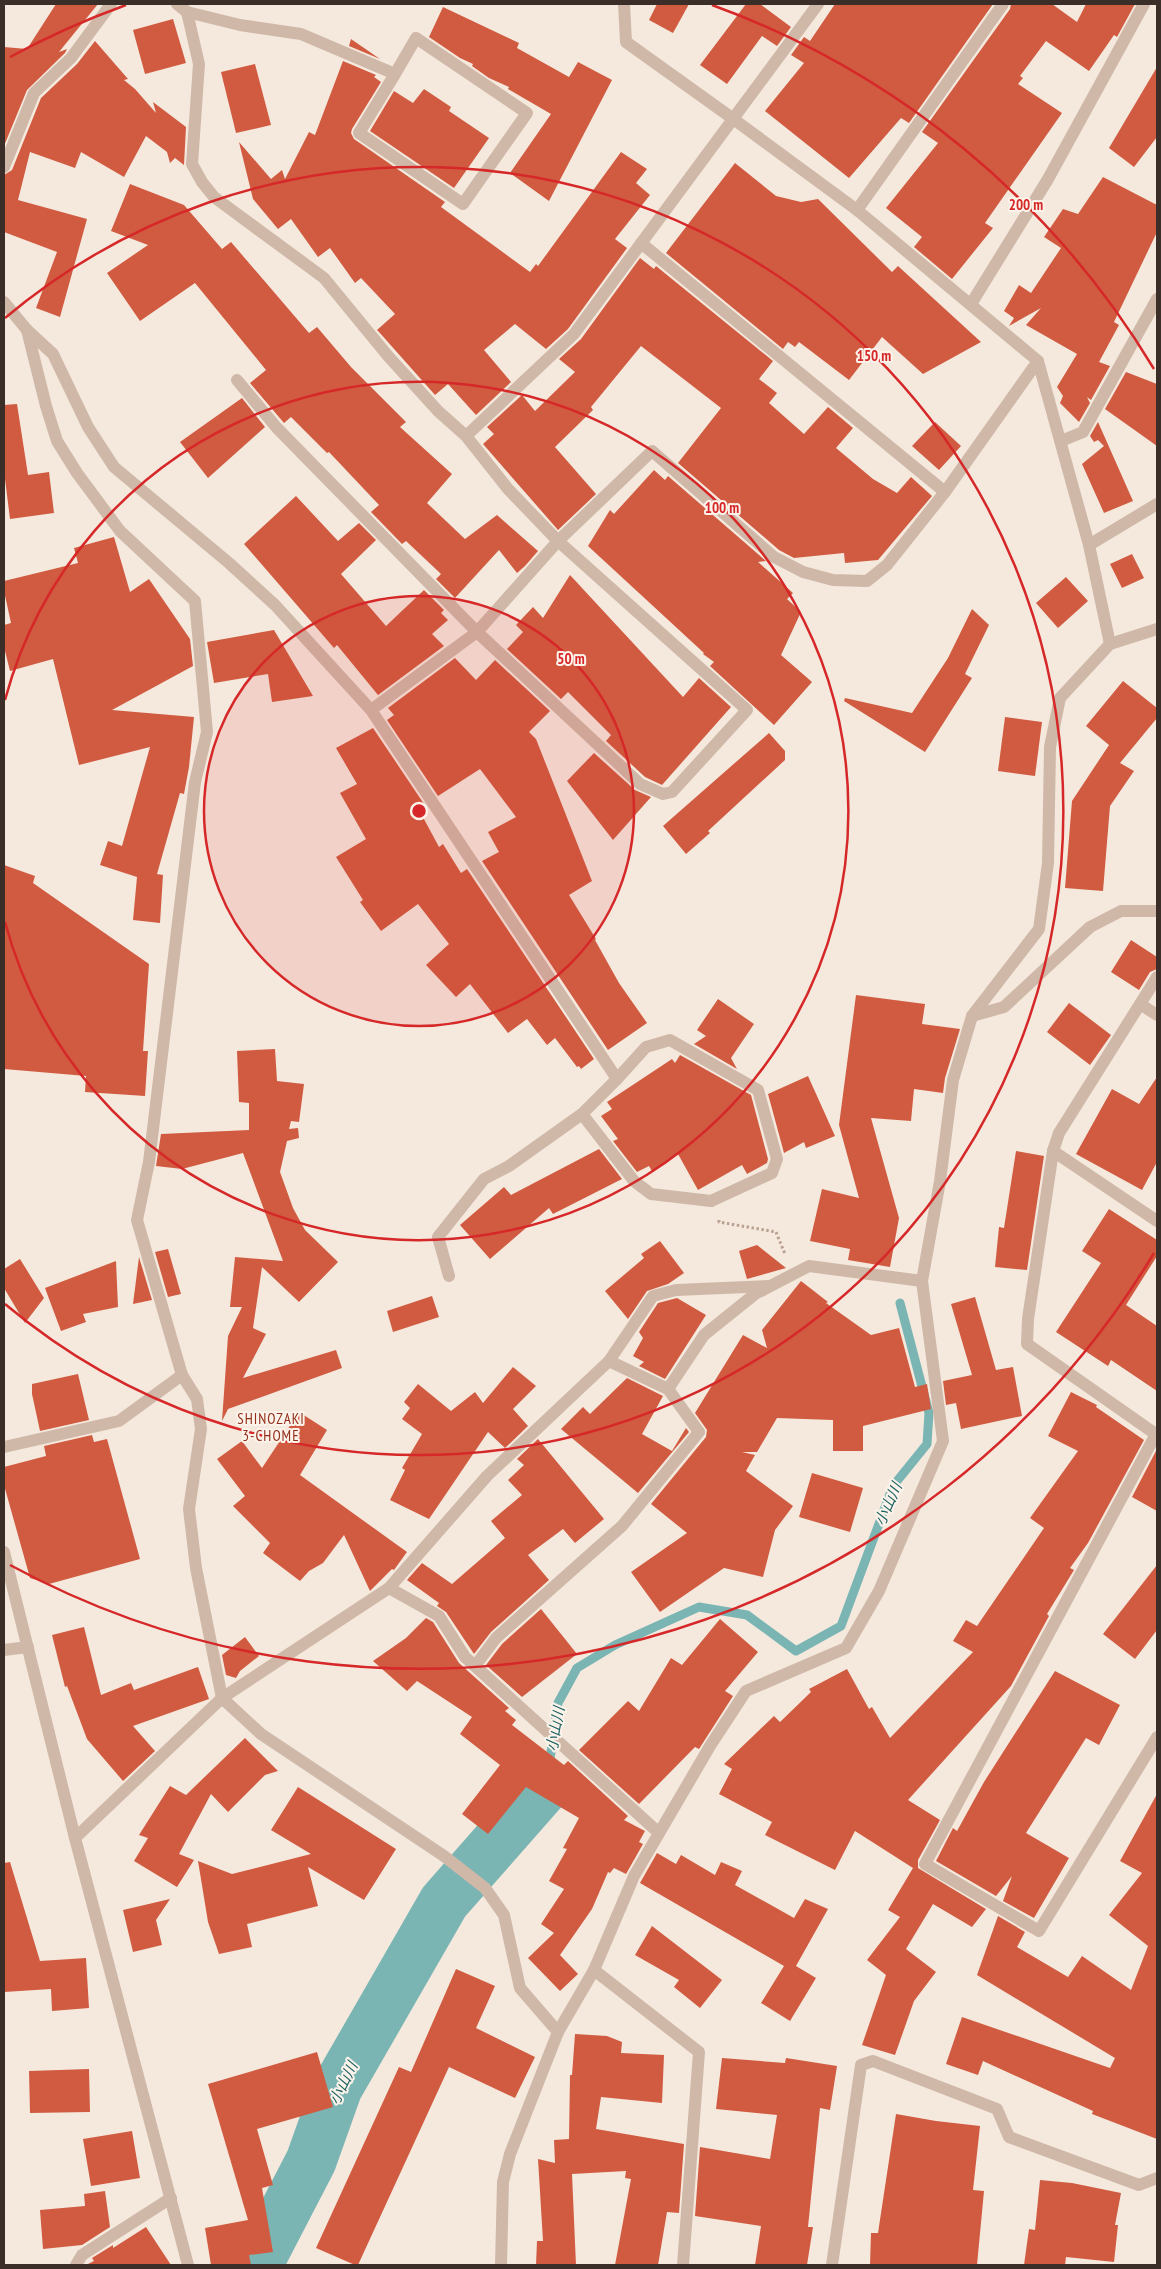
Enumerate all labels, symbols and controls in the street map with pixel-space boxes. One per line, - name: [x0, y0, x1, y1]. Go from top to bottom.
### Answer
- text: 200 m: [1009, 195, 1043, 214]
- text: 150 m: [857, 346, 891, 365]
- text: 100 m: [705, 498, 739, 517]
- text: 50 m: [557, 649, 585, 668]
- centre of rings: [410, 802, 428, 820]
- district label: SHINOZAKI 3-CHOME: [237, 1409, 305, 1445]
- water label: 小山川: [870, 1478, 907, 1528]
- water label: 小山川: [542, 1703, 569, 1753]
- water label: 小山川: [325, 2057, 362, 2107]

